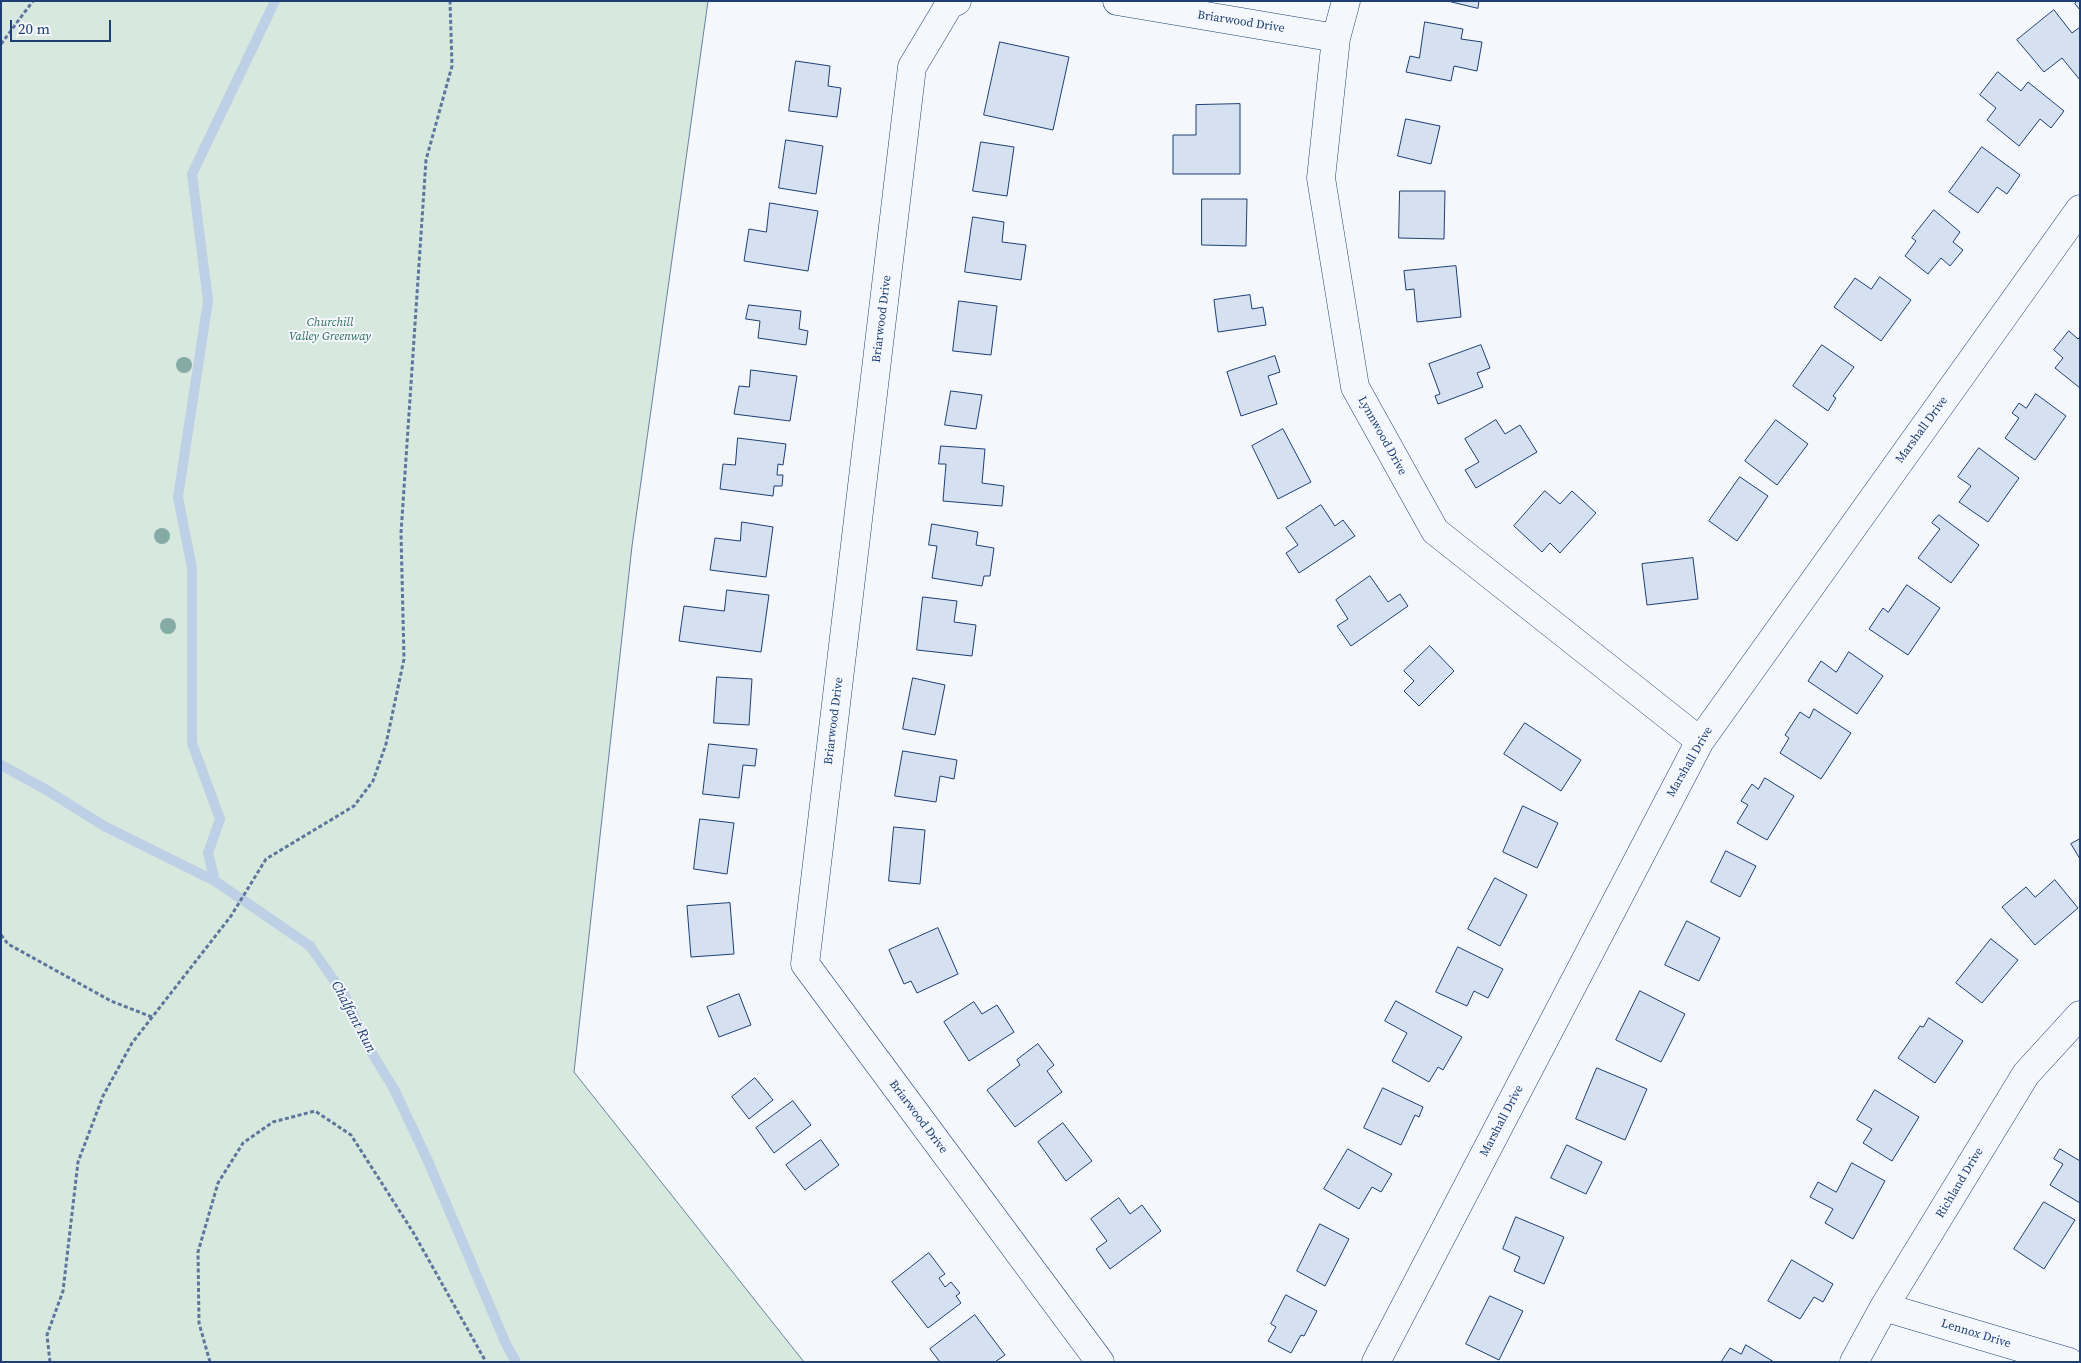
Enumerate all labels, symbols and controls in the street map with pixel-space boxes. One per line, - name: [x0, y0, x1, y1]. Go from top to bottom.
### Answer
- street label: Briarwood Drive: [1196, 8, 1286, 36]
- scale bar: [12, 10, 114, 42]
- text: 20 m: [18, 18, 50, 39]
- street label: Briarwood Drive: [869, 274, 895, 364]
- park label: Churchill Valley Greenway: [289, 316, 371, 344]
- street label: Lynnwood Drive: [1354, 394, 1410, 478]
- street label: Marshall Drive: [1893, 394, 1951, 466]
- street label: Briarwood Drive: [821, 676, 847, 766]
- street label: Marshall Drive: [1664, 724, 1716, 800]
- water label: Chalfant Run: [327, 978, 379, 1056]
- street label: Briarwood Drive: [886, 1077, 950, 1157]
- street label: Marshall Drive: [1477, 1083, 1527, 1159]
- street label: Richland Drive: [1933, 1145, 1987, 1221]
- street label: Lennox Drive: [1939, 1317, 2013, 1351]

